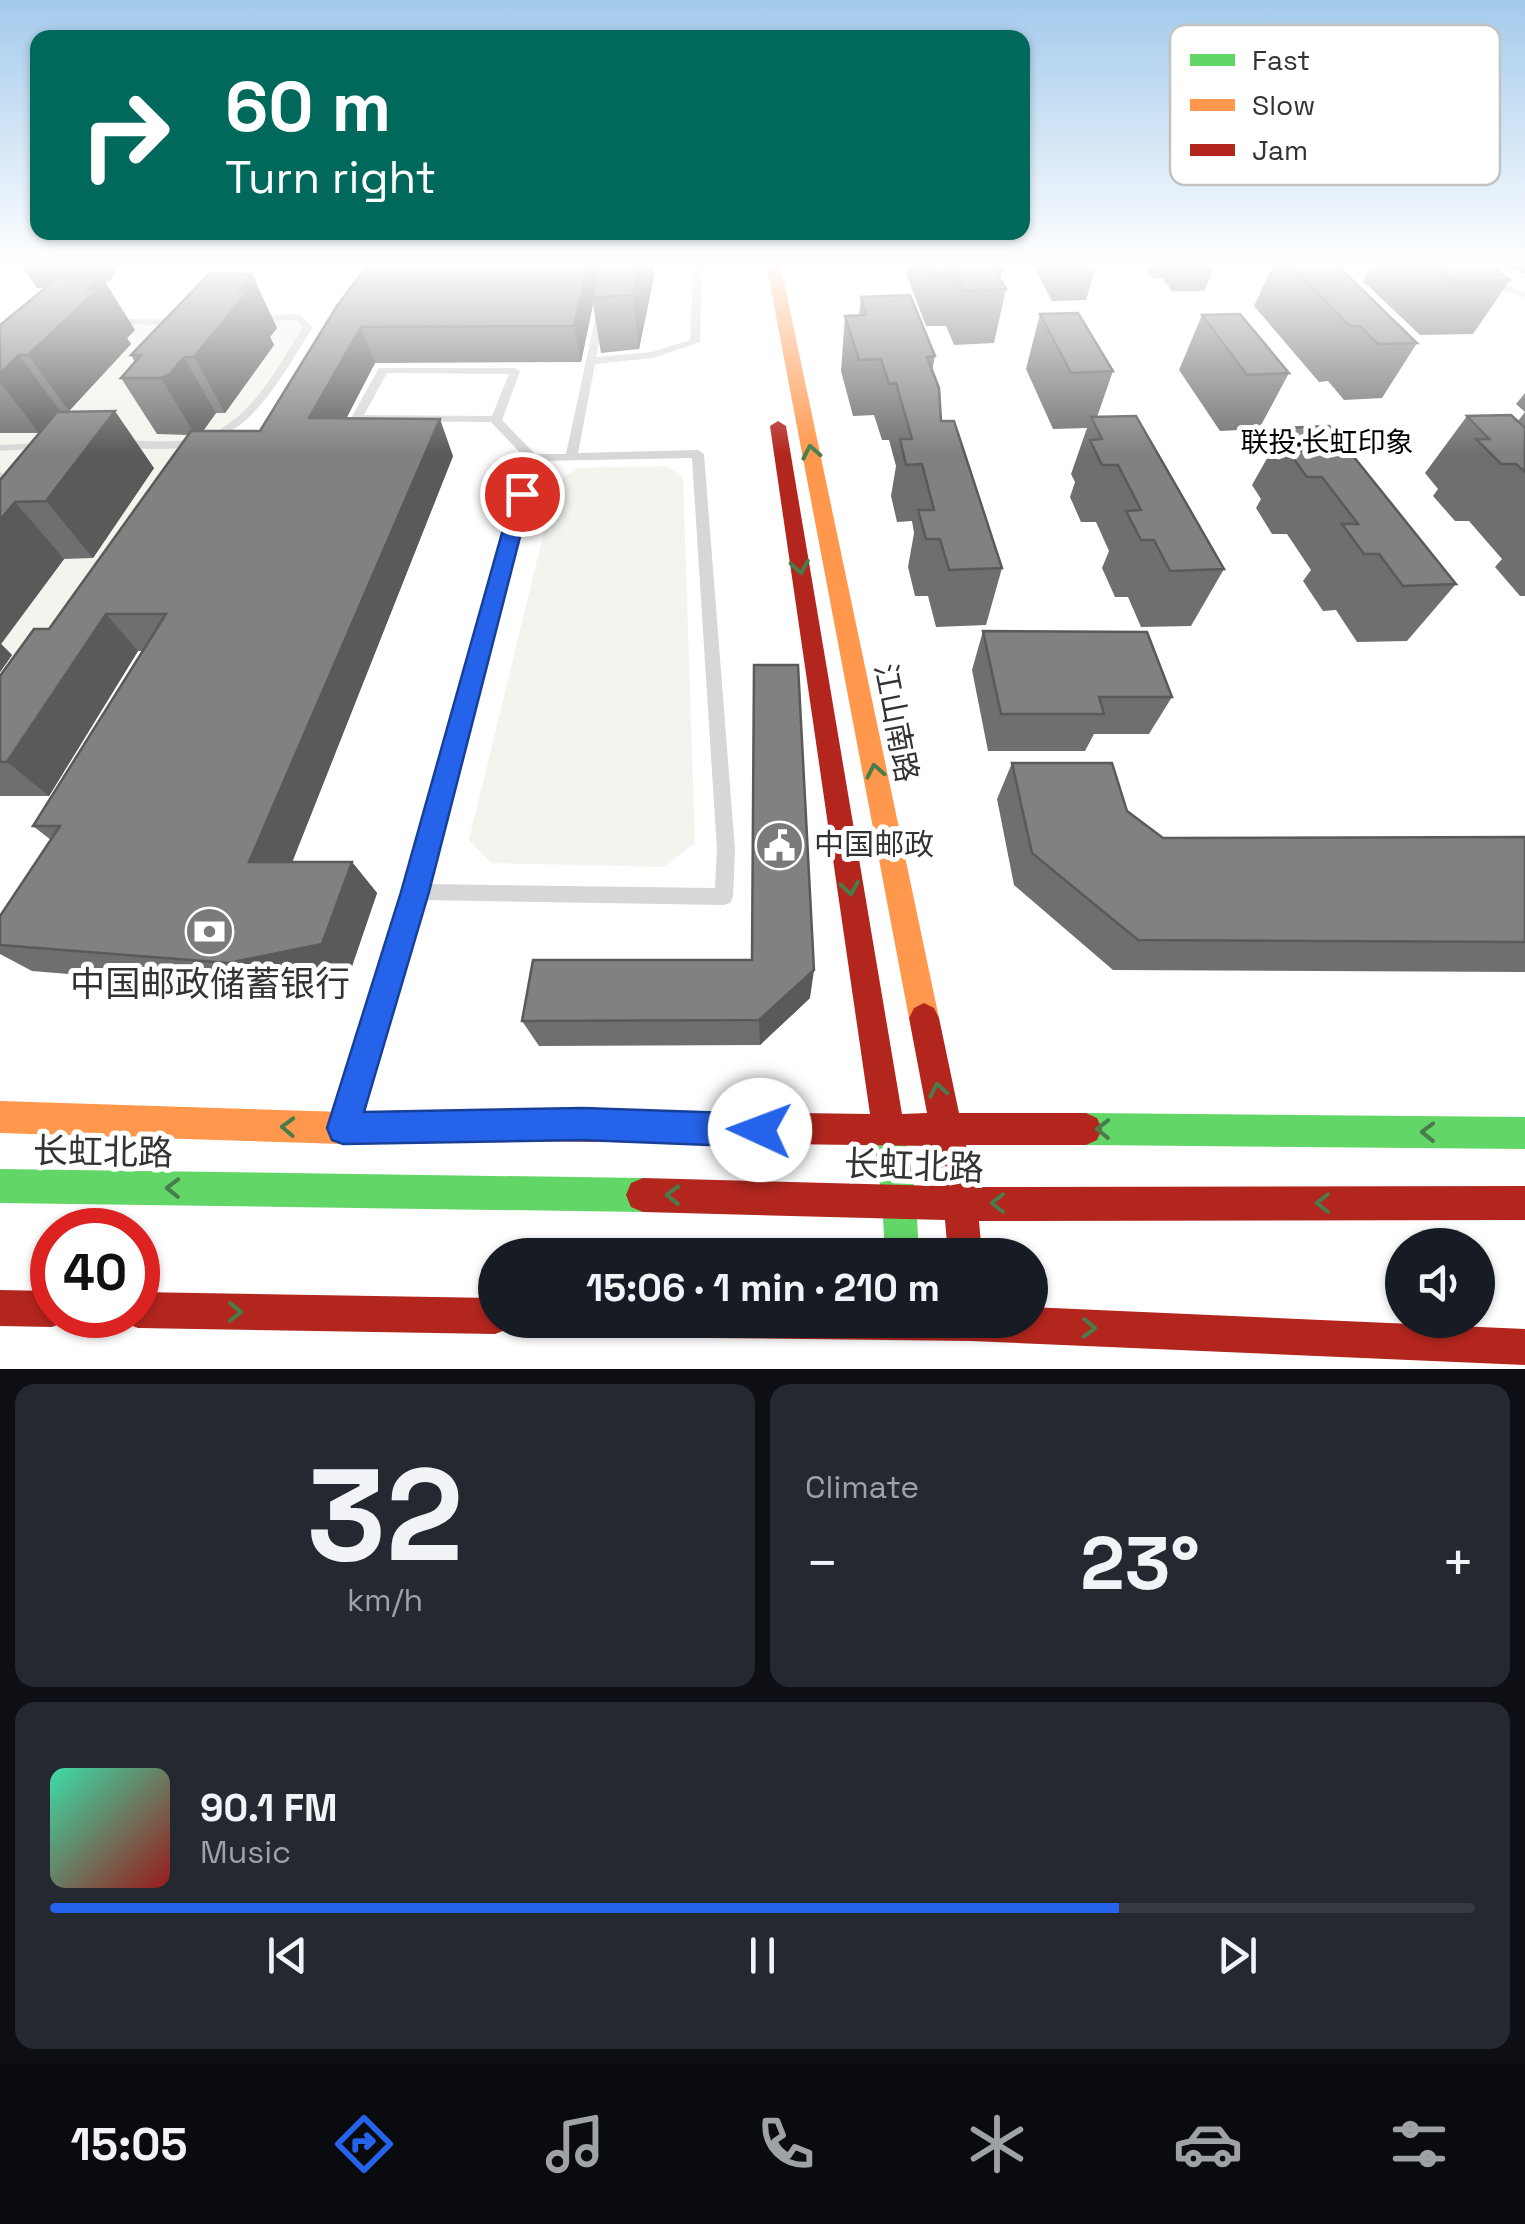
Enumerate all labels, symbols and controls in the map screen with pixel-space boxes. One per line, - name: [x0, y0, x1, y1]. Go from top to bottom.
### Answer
- legend: [1170, 25, 1500, 185]
- text: Fast: [1252, 42, 1310, 78]
- text: 60 m: [225, 62, 391, 151]
- icon: right: [60, 70, 190, 200]
- text: Slow: [1252, 87, 1315, 123]
- text: Jam: [1252, 132, 1308, 168]
- text: Turn right: [225, 149, 436, 206]
- district label: 联投·长虹印象: [1240, 424, 1414, 460]
- one-way arrow: [802, 444, 823, 461]
- pin: [480, 452, 565, 537]
- icon: arrive: [495, 467, 550, 522]
- one-way arrow: [789, 558, 810, 575]
- street label: 江山南路: [866, 660, 927, 786]
- one-way arrow: [865, 763, 886, 780]
- public building icon: 中国邮政: [753, 819, 805, 871]
- place label: 中国邮政: [814, 825, 934, 864]
- one-way arrow: [839, 879, 860, 896]
- bank icon: 中国邮政储蓄银行: [184, 906, 236, 958]
- place label: 中国邮政储蓄银行: [70, 962, 350, 1006]
- position arrow: [708, 1078, 812, 1182]
- one-way arrow: [929, 1082, 950, 1099]
- one-way arrow: [279, 1116, 295, 1137]
- one-way arrow: [1094, 1118, 1110, 1140]
- one-way arrow: [1419, 1121, 1434, 1143]
- street label: 长虹北路: [33, 1129, 173, 1175]
- street label: 长虹北路: [843, 1142, 985, 1190]
- one-way arrow: [164, 1177, 180, 1199]
- one-way arrow: [664, 1185, 680, 1206]
- one-way arrow: [989, 1192, 1004, 1214]
- one-way arrow: [1314, 1192, 1330, 1214]
- speed limit sign: 40: [30, 1208, 160, 1338]
- map controls: [1385, 1228, 1495, 1338]
- button: sound: [1385, 1228, 1495, 1338]
- text: 15:06 · 1 min · 210 m: [586, 1264, 940, 1312]
- one-way arrow: [227, 1301, 243, 1322]
- one-way arrow: [1082, 1318, 1097, 1339]
- text: 32: [307, 1432, 463, 1598]
- text: Climate: [805, 1467, 919, 1507]
- text: 23°: [1080, 1515, 1200, 1611]
- text: −: [805, 1528, 839, 1598]
- text: +: [1441, 1528, 1475, 1598]
- text: km/h: [347, 1580, 423, 1620]
- text: 90.1 FM: [200, 1784, 338, 1832]
- text: Music: [200, 1832, 291, 1872]
- icon: previous: [260, 1928, 315, 1983]
- icon: pause: [735, 1928, 790, 1983]
- icon: next: [1210, 1928, 1265, 1983]
- icon: directions: [329, 2109, 399, 2179]
- icon: music: [540, 2109, 610, 2179]
- icon: phone: [751, 2109, 821, 2179]
- icon: climate: [962, 2109, 1032, 2179]
- icon: car: [1173, 2109, 1243, 2179]
- icon: filters: [1384, 2109, 1454, 2179]
- text: 15:05: [71, 2116, 187, 2173]

